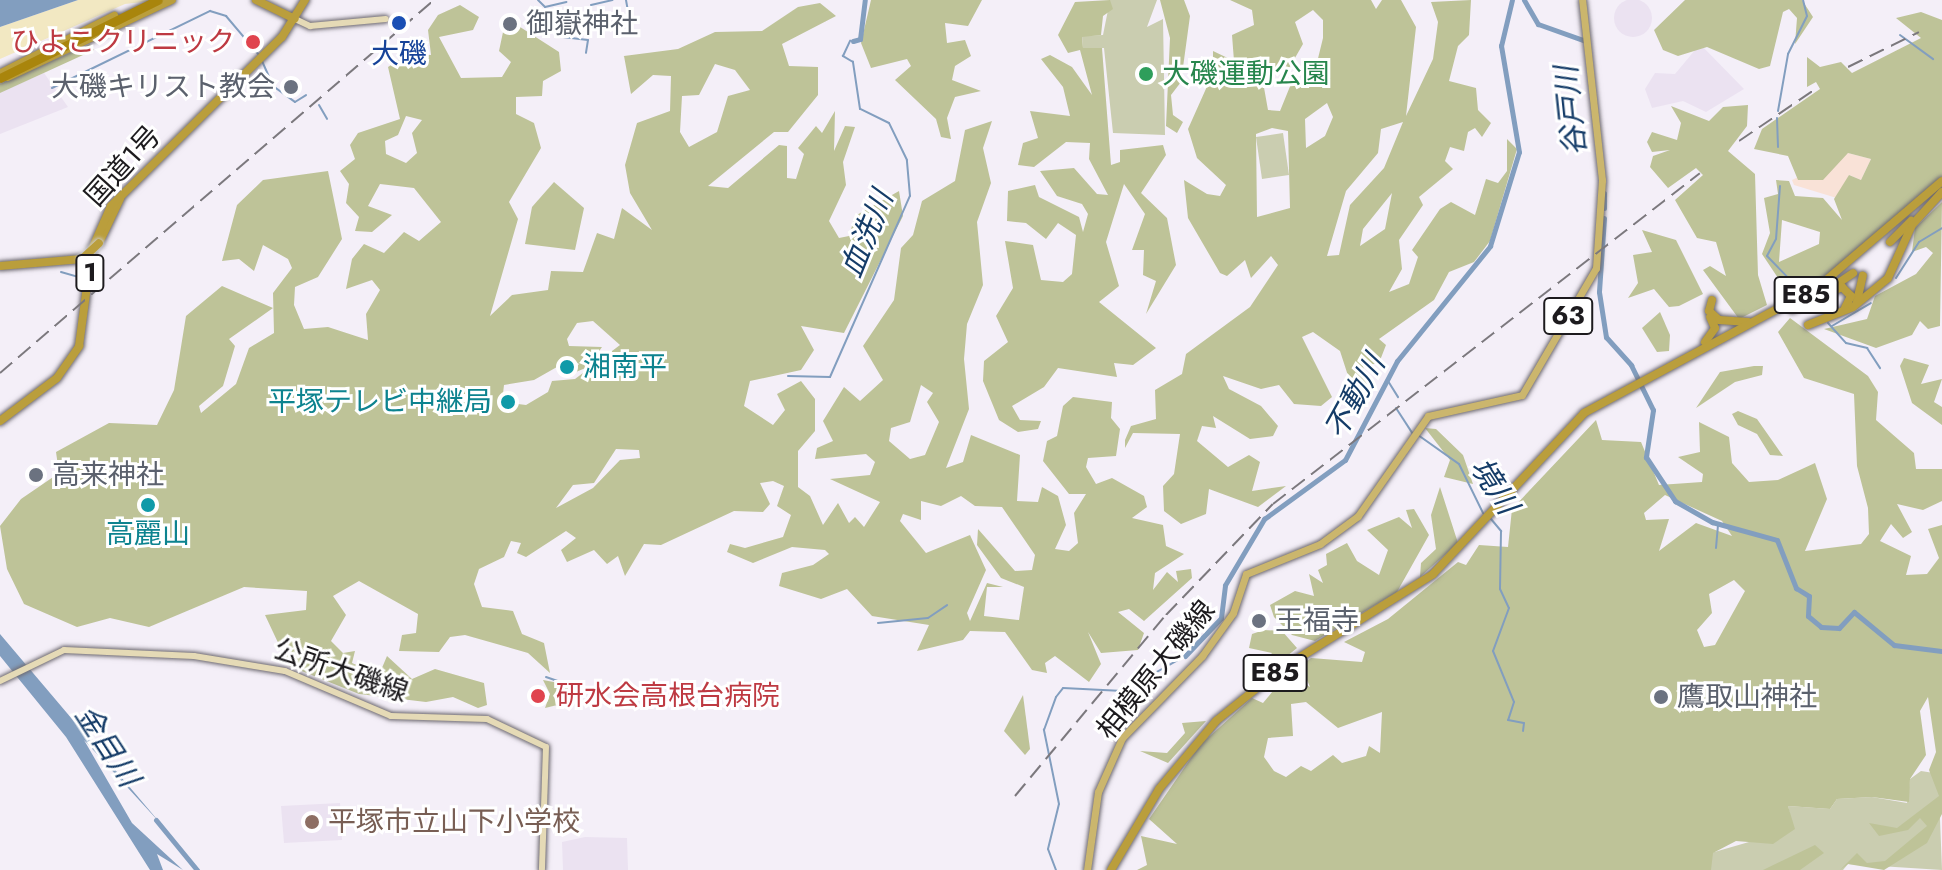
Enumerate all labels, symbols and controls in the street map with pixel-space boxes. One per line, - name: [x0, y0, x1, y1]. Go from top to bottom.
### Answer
- place label: 御嶽神社: [526, 7, 638, 41]
- marker: 大磯: [388, 12, 410, 34]
- marker: 御嶽神社: [501, 15, 519, 33]
- place label: ひよこクリニック: [11, 25, 235, 59]
- marker: ひよこクリニック: [242, 31, 264, 53]
- place label: 大磯: [371, 37, 427, 71]
- place label: 大磯運動公園: [1162, 57, 1330, 91]
- water label: 谷戸川: [1548, 64, 1594, 158]
- marker: 大磯運動公園: [1137, 65, 1155, 83]
- place label: 大磯キリスト教会: [51, 70, 275, 104]
- marker: 大磯キリスト教会: [282, 78, 300, 96]
- street label: 国道1号: [78, 119, 168, 213]
- water label: 血洗川: [833, 186, 901, 282]
- road number: 1: [74, 251, 106, 295]
- road number: E85: [1772, 273, 1840, 317]
- road number: 63: [1542, 294, 1594, 338]
- water label: 不動川: [1317, 349, 1393, 445]
- place label: 湘南平: [583, 350, 667, 384]
- marker: 湘南平: [558, 358, 576, 376]
- place label: 平塚テレビ中継局: [268, 385, 492, 419]
- marker: 平塚テレビ中継局: [499, 393, 517, 411]
- water label: 境川: [1463, 451, 1525, 521]
- place label: 高来神社: [52, 458, 164, 492]
- marker: 高来神社: [27, 466, 45, 484]
- marker: 高麗山: [139, 496, 157, 514]
- place label: 高麗山: [106, 517, 190, 551]
- street label: 相模原大磯線: [1090, 594, 1222, 746]
- place label: 王福寺: [1275, 604, 1359, 638]
- marker: 王福寺: [1250, 612, 1268, 630]
- street label: 公所大磯線: [269, 632, 413, 710]
- road number: E85: [1241, 651, 1309, 695]
- place label: 研水会高根台病院: [556, 679, 780, 713]
- place label: 鷹取山神社: [1677, 680, 1817, 714]
- marker: 研水会高根台病院: [527, 685, 549, 707]
- marker: 鷹取山神社: [1652, 688, 1670, 706]
- water label: 金目川: [67, 698, 147, 794]
- place label: 平塚市立山下小学校: [328, 805, 580, 839]
- marker: 平塚市立山下小学校: [303, 813, 321, 831]

